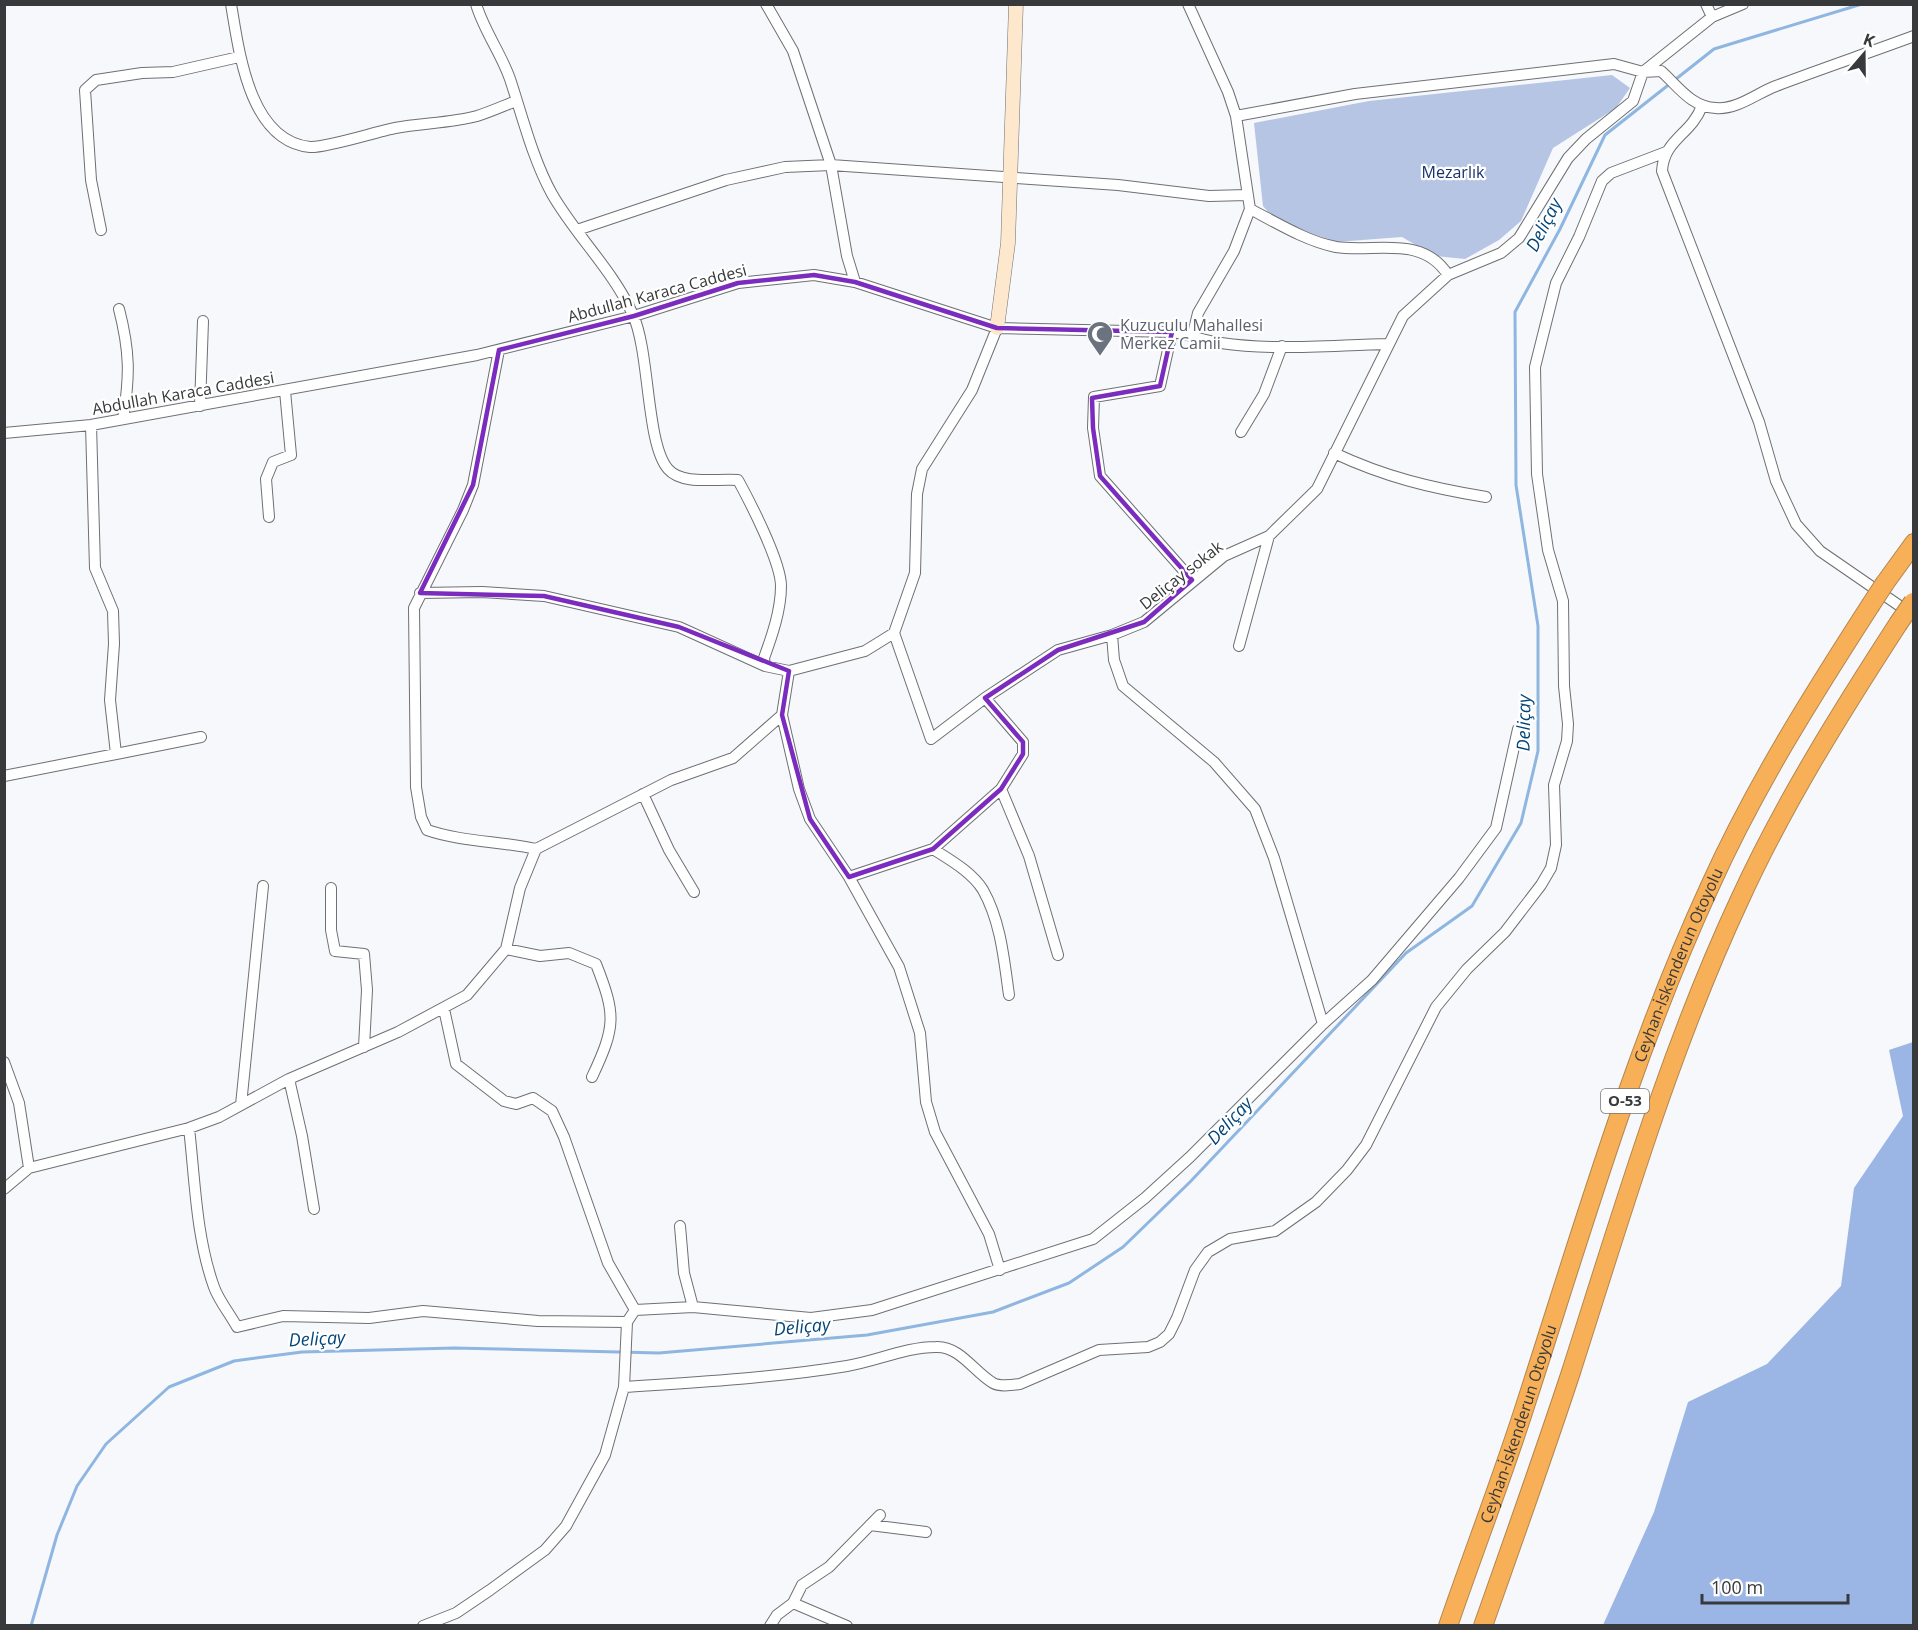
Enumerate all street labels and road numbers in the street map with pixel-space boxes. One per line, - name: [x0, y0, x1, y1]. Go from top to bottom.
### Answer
- street label: Abdullah Karaca Caddesi: [565, 259, 749, 327]
- street label: Abdullah Karaca Caddesi: [90, 366, 276, 420]
- street label: Deliçay sokak: [1135, 535, 1228, 615]
- street label: Ceyhan-İskenderun Otoyolu: [1628, 864, 1728, 1065]
- road number: O-53: [1601, 1089, 1649, 1113]
- street label: Ceyhan-İskenderun Otoyolu: [1474, 1322, 1561, 1526]

